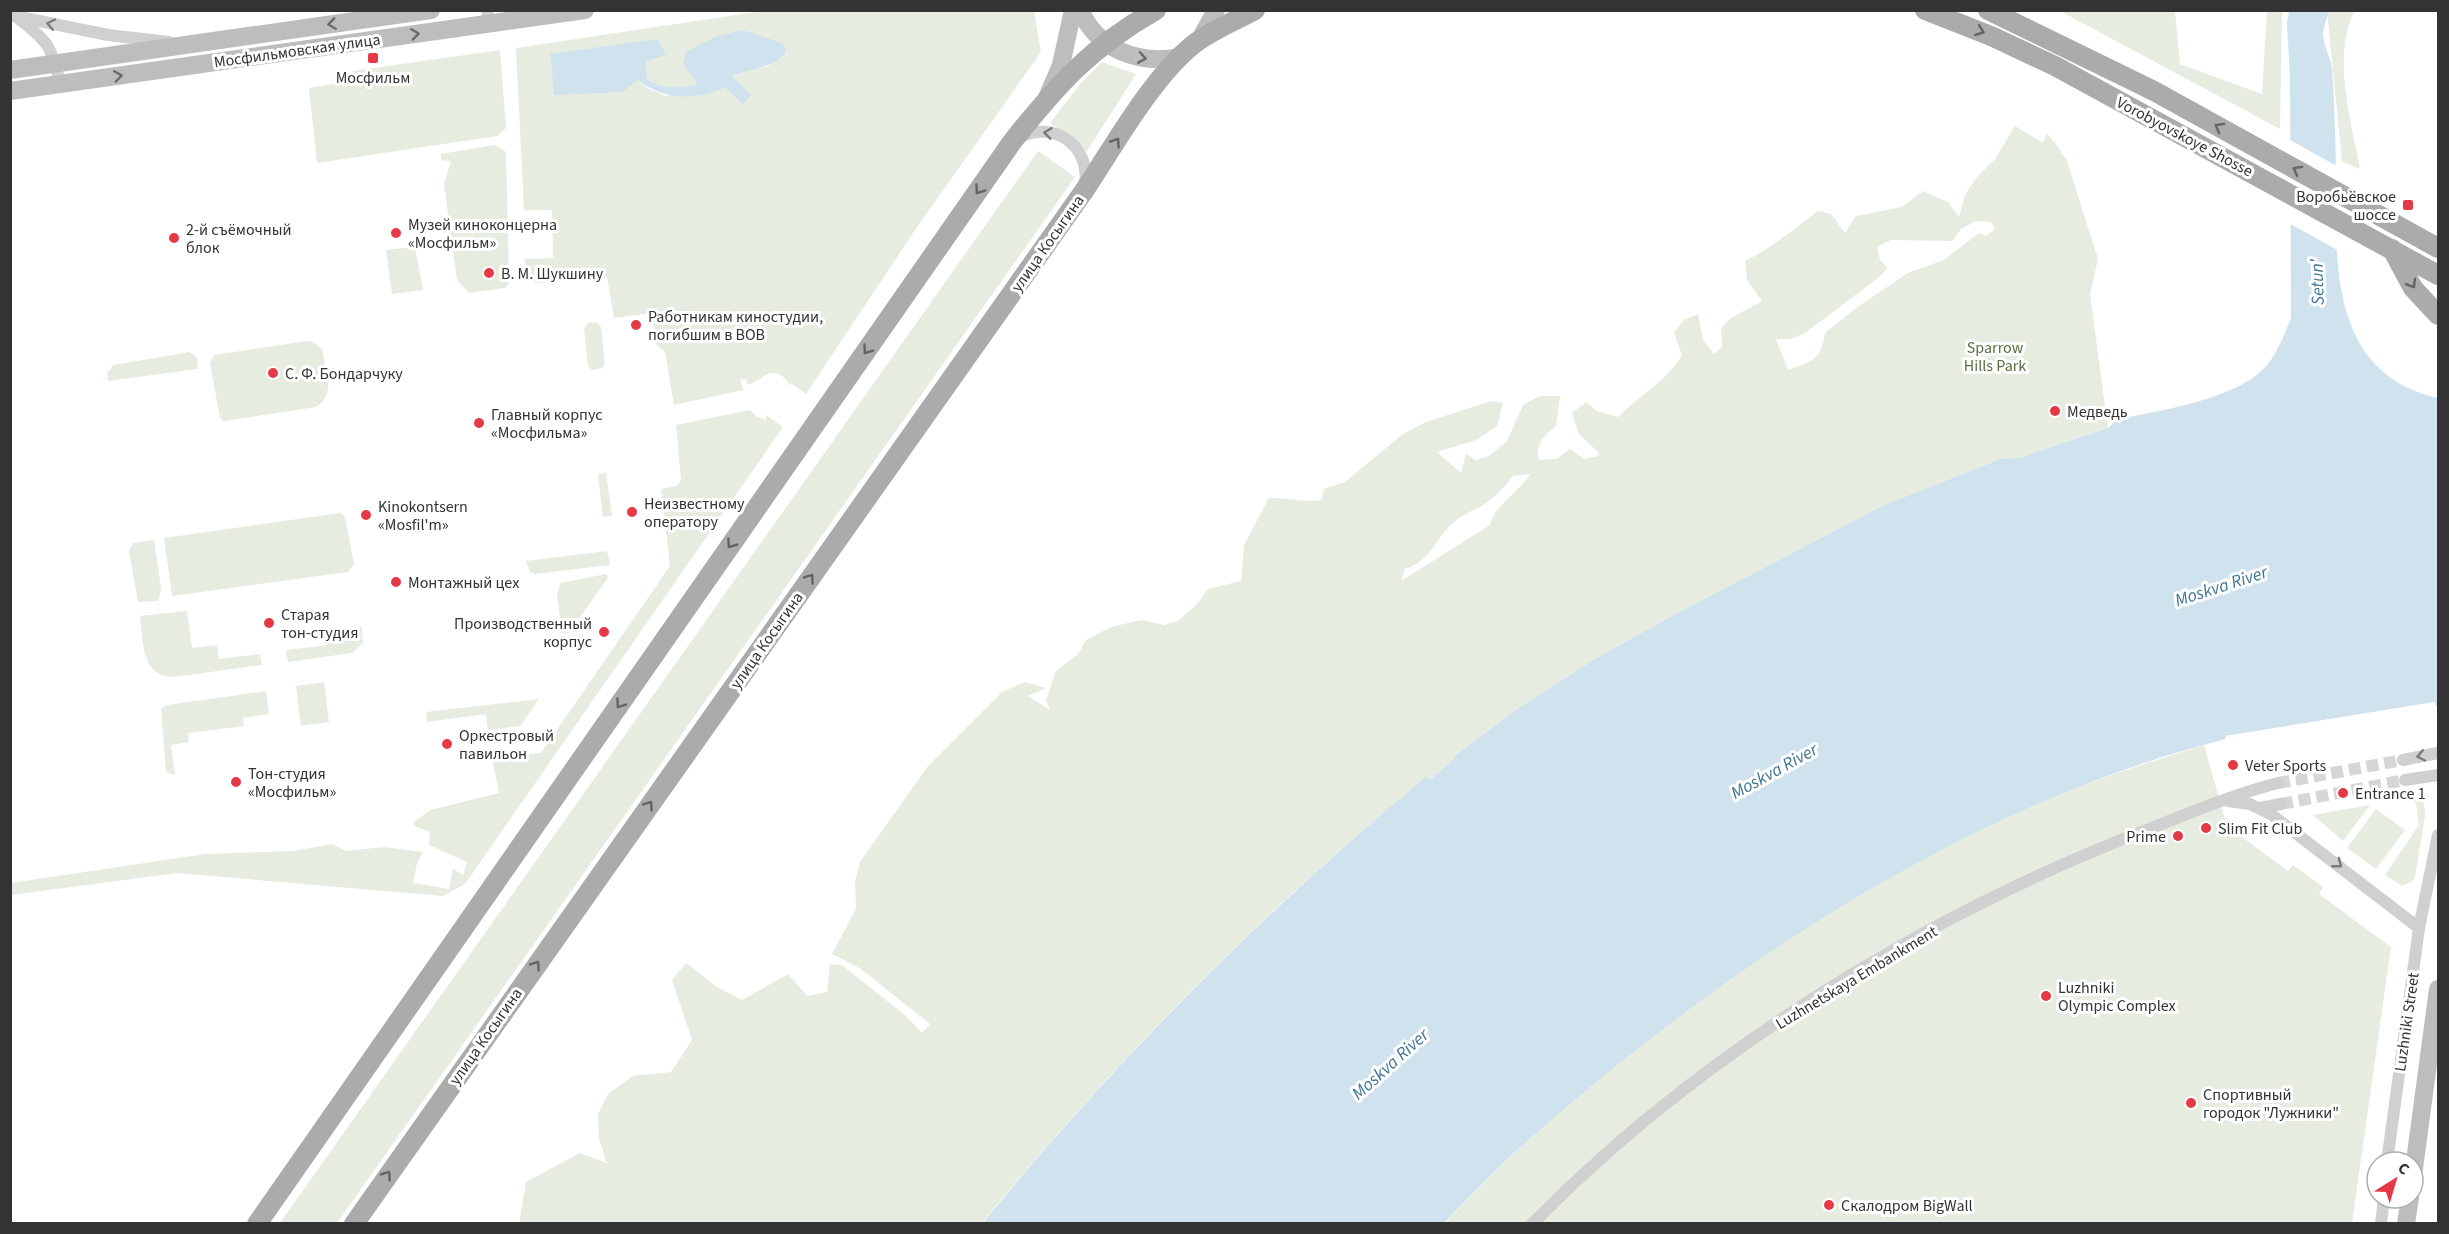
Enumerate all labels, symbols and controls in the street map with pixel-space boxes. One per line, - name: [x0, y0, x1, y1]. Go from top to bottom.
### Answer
- one-way arrow: [46, 18, 56, 31]
- one-way arrow: [327, 18, 336, 30]
- one-way arrow: [1974, 24, 1985, 37]
- street label: Мосфильмовская улица: [213, 28, 382, 74]
- one-way arrow: [410, 28, 419, 40]
- marker: Мосфильм: [366, 51, 380, 65]
- one-way arrow: [1137, 51, 1146, 63]
- place label: Мосфильм: [336, 67, 410, 89]
- one-way arrow: [113, 70, 122, 82]
- street label: Vorobyovskoye Shosse: [2112, 92, 2257, 182]
- one-way arrow: [2215, 123, 2225, 134]
- one-way arrow: [1043, 127, 1053, 140]
- one-way arrow: [1109, 138, 1121, 148]
- one-way arrow: [2293, 166, 2303, 177]
- one-way arrow: [975, 184, 986, 195]
- place label: Воробьёвское шоссе: [2296, 186, 2396, 226]
- street label: улица Косыгина: [1006, 191, 1089, 296]
- marker: Воробьёвское шоссе: [2401, 198, 2415, 212]
- place label: Музей киноконцерна «Мосфильм»: [408, 214, 557, 254]
- place label: 2-й съёмочный блок: [186, 219, 292, 259]
- marker: Музей киноконцерна «Мосфильм»: [389, 226, 403, 240]
- marker: 2-й съёмочный блок: [167, 231, 181, 245]
- water label: Setun': [2304, 258, 2331, 306]
- place label: В. М. Шукшину: [501, 263, 604, 285]
- marker: В. М. Шукшину: [482, 266, 496, 280]
- one-way arrow: [2404, 278, 2416, 288]
- place label: Работникам киностудии, погибшим в ВОВ: [648, 306, 823, 346]
- marker: Работникам киностудии, погибшим в ВОВ: [629, 318, 643, 332]
- park label: Sparrow Hills Park: [1964, 337, 2026, 377]
- one-way arrow: [863, 344, 874, 355]
- place label: С. Ф. Бондарчуку: [285, 363, 403, 385]
- marker: С. Ф. Бондарчуку: [266, 366, 280, 380]
- place label: Медведь: [2067, 401, 2128, 423]
- place label: Главный корпус «Мосфильма»: [491, 404, 603, 444]
- marker: Медведь: [2048, 404, 2062, 418]
- marker: Главный корпус «Мосфильма»: [472, 416, 486, 430]
- place label: Неизвестному оператору: [644, 493, 745, 533]
- place label: Kinokontsern «Mosfil'm»: [378, 496, 468, 536]
- marker: Неизвестному оператору: [625, 505, 639, 519]
- marker: Kinokontsern «Mosfil'm»: [359, 508, 373, 522]
- one-way arrow: [727, 538, 738, 549]
- water label: Moskva River: [2172, 559, 2271, 613]
- place label: Монтажный цех: [408, 572, 519, 594]
- one-way arrow: [803, 573, 814, 584]
- marker: Монтажный цех: [389, 575, 403, 589]
- street label: улица Косыгина: [725, 588, 808, 693]
- place label: Старая тон-студия: [281, 604, 358, 644]
- place label: Производственный корпус: [454, 613, 592, 653]
- marker: Старая тон-студия: [262, 616, 276, 630]
- marker: Производственный корпус: [597, 625, 611, 639]
- one-way arrow: [616, 698, 627, 709]
- place label: Оркестровый павильон: [459, 725, 554, 765]
- marker: Оркестровый павильон: [440, 737, 454, 751]
- water label: Moskva River: [1726, 737, 1823, 806]
- one-way arrow: [2416, 749, 2426, 762]
- place label: Veter Sports: [2245, 755, 2327, 777]
- marker: Veter Sports: [2226, 758, 2240, 772]
- place label: Тон-студия «Мосфильм»: [248, 763, 336, 803]
- marker: Тон-студия «Мосфильм»: [229, 775, 243, 789]
- place label: Entrance 1: [2355, 783, 2426, 805]
- marker: Entrance 1: [2336, 786, 2350, 800]
- one-way arrow: [642, 801, 653, 812]
- place label: Slim Fit Club: [2218, 818, 2302, 840]
- marker: Slim Fit Club: [2199, 821, 2213, 835]
- place label: Prime: [2126, 826, 2166, 848]
- marker: Prime: [2171, 829, 2185, 843]
- one-way arrow: [2331, 857, 2342, 868]
- street label: Luzhnetskaya Embankment: [1772, 920, 1942, 1035]
- one-way arrow: [529, 960, 540, 971]
- street label: Luzhniki Street: [2389, 971, 2425, 1073]
- place label: Luzhniki Olympic Complex: [2058, 977, 2176, 1017]
- street label: улица Косыгина: [444, 984, 527, 1089]
- marker: Luzhniki Olympic Complex: [2039, 989, 2053, 1003]
- water label: Moskva River: [1346, 1022, 1435, 1106]
- place label: Спортивный городок "Лужники": [2203, 1084, 2339, 1124]
- marker: Спортивный городок "Лужники": [2184, 1096, 2198, 1110]
- north arrow: [2365, 1150, 2425, 1210]
- text: С: [2393, 1157, 2414, 1180]
- one-way arrow: [380, 1171, 391, 1182]
- place label: Скалодром BigWall: [1841, 1195, 1973, 1217]
- marker: Скалодром BigWall: [1822, 1198, 1836, 1212]

